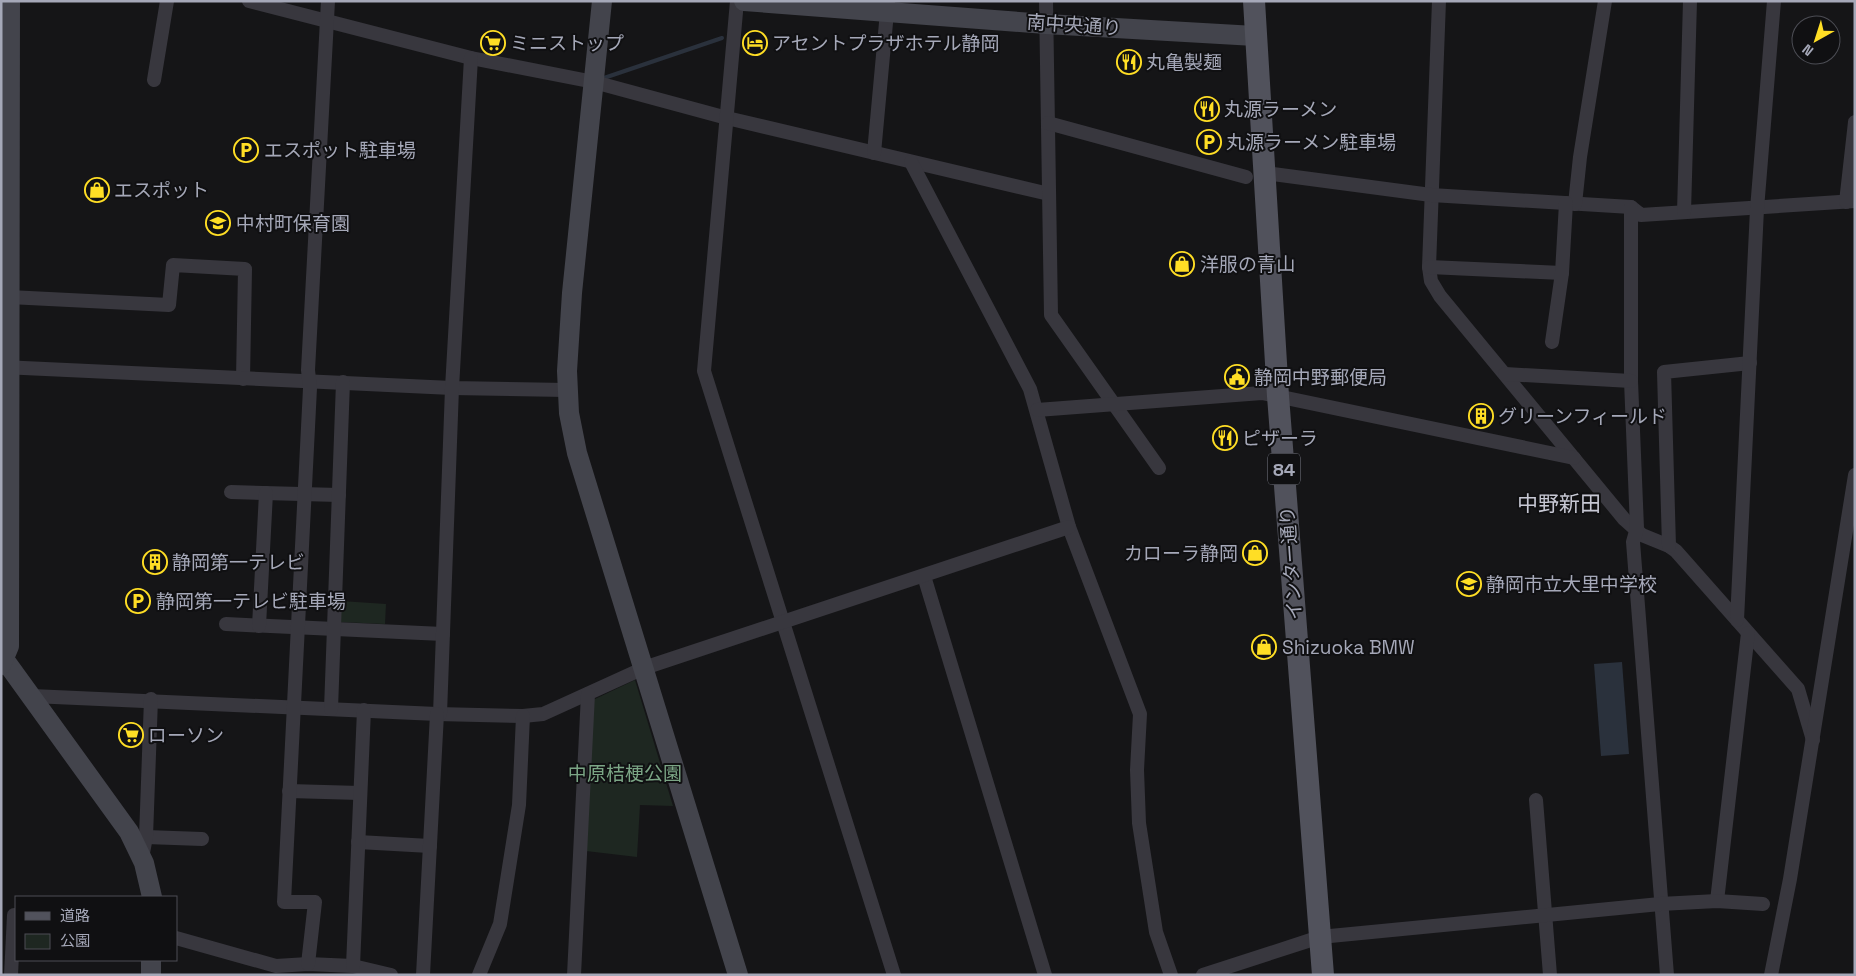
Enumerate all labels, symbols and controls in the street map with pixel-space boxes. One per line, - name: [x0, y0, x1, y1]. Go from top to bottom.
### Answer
- street label: 南中央通り: [1026, 9, 1122, 41]
- north arrow: [1791, 15, 1841, 65]
- supermarket icon: ミニストップ: [480, 30, 506, 56]
- hotel icon: アセントプラザホテル静岡: [742, 30, 768, 56]
- place label: ミニストップ: [510, 31, 624, 56]
- place label: アセントプラザホテル静岡: [772, 31, 1000, 56]
- text: N: [1799, 40, 1817, 60]
- restaurant icon: 丸亀製麺: [1116, 49, 1142, 75]
- place label: 丸亀製麺: [1146, 50, 1222, 75]
- restaurant icon: 丸源ラーメン: [1194, 96, 1220, 122]
- place label: 丸源ラーメン: [1224, 97, 1337, 122]
- parking icon: 丸源ラーメン駐車場: [1196, 129, 1222, 155]
- place label: 丸源ラーメン駐車場: [1226, 130, 1396, 155]
- parking icon: エスポット駐車場: [233, 137, 259, 163]
- place label: エスポット駐車場: [264, 138, 416, 163]
- shop icon: エスポット: [84, 177, 110, 203]
- place label: エスポット: [114, 178, 209, 203]
- school or university icon: 中村町保育園: [205, 210, 231, 236]
- place label: 中村町保育園: [236, 211, 350, 236]
- shop icon: 洋服の青山: [1169, 251, 1195, 277]
- place label: 洋服の青山: [1200, 252, 1295, 277]
- public building icon: 静岡中野郵便局: [1224, 364, 1250, 390]
- place label: 静岡中野郵便局: [1254, 365, 1387, 390]
- building icon: グリーンフィールド: [1468, 403, 1494, 429]
- place label: グリーンフィールド: [1498, 404, 1667, 429]
- restaurant icon: ピザーラ: [1212, 425, 1238, 451]
- place label: ピザーラ: [1242, 426, 1318, 451]
- road number: 84: [1268, 454, 1300, 484]
- district label: 中野新田: [1517, 490, 1601, 517]
- street label: インター通り: [1275, 505, 1307, 621]
- shop icon: カローラ静岡: [1242, 540, 1268, 566]
- place label: カローラ静岡: [1124, 541, 1238, 566]
- building icon: 静岡第一テレビ: [142, 549, 168, 575]
- place label: 静岡第一テレビ: [172, 550, 305, 575]
- school or university icon: 静岡市立大里中学校: [1456, 571, 1482, 597]
- place label: 静岡市立大里中学校: [1486, 572, 1657, 597]
- parking icon: 静岡第一テレビ駐車場: [125, 588, 151, 614]
- place label: 静岡第一テレビ駐車場: [156, 589, 346, 614]
- shop icon: Shizuoka BMW: [1251, 634, 1277, 660]
- place label: Shizuoka BMW: [1282, 635, 1415, 660]
- supermarket icon: ローソン: [118, 722, 144, 748]
- place label: ローソン: [148, 723, 224, 748]
- park label: 中原桔梗公園: [568, 761, 682, 786]
- legend: [15, 896, 178, 961]
- text: 道路: [60, 906, 90, 925]
- text: 公園: [60, 931, 90, 950]

